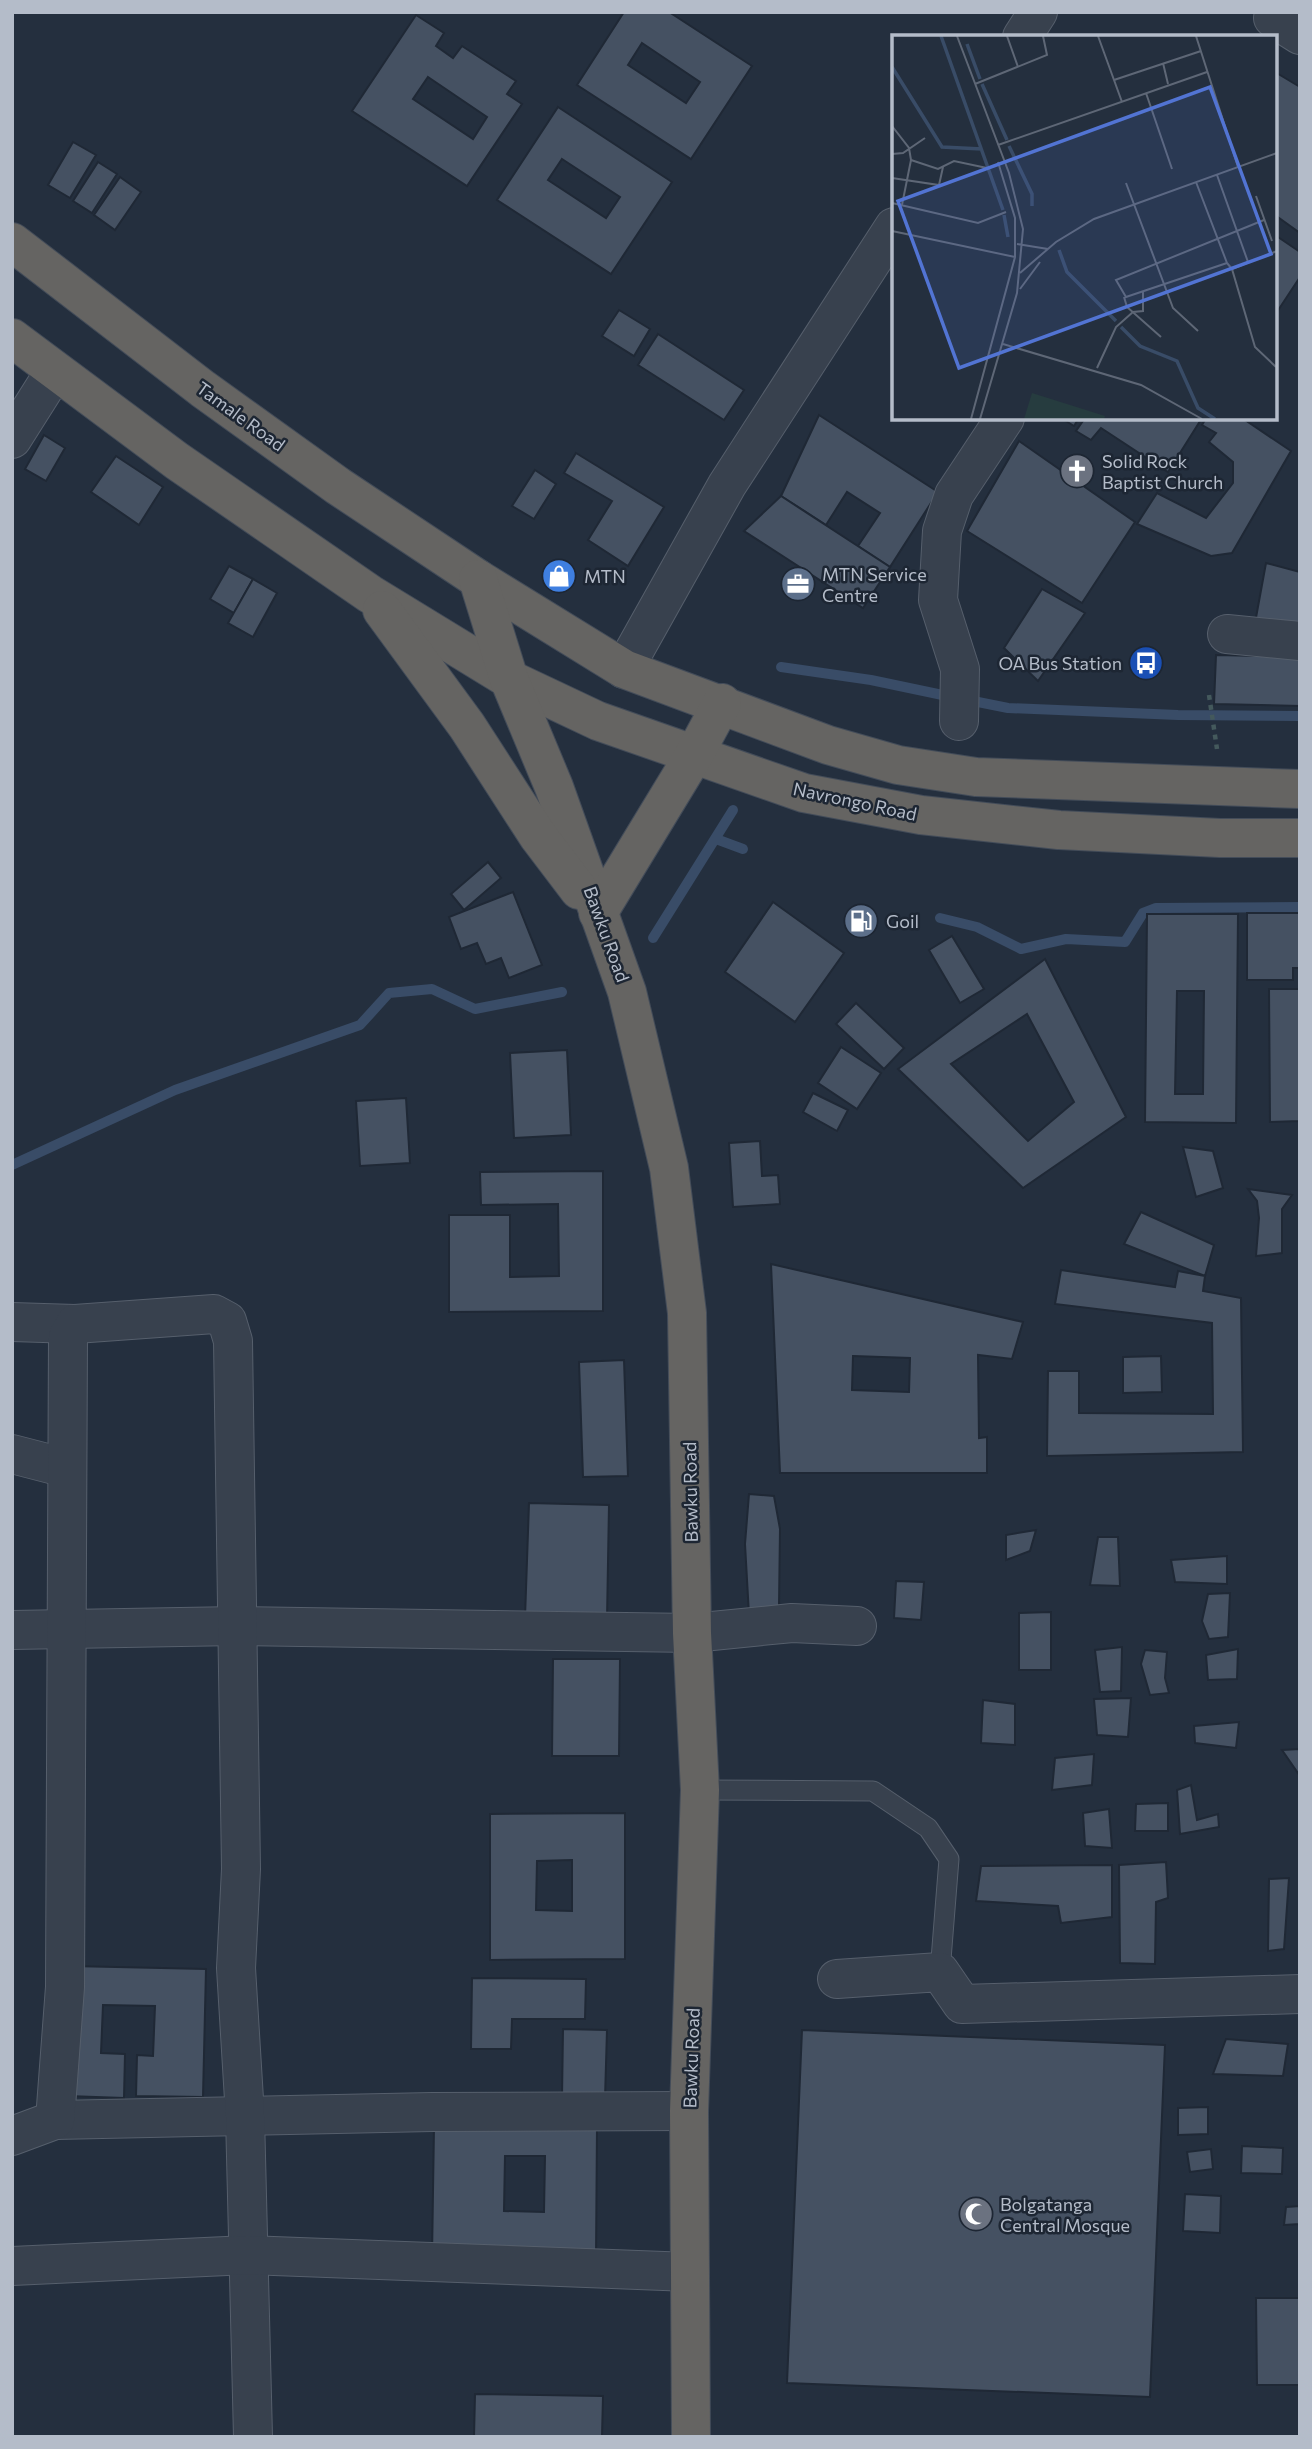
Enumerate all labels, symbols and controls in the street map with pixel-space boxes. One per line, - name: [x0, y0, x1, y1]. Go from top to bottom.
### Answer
- inset map: [892, 35, 1277, 420]
- street label: Tamale Road: [192, 377, 290, 455]
- place label: Solid Rock Baptist Church: [1102, 450, 1223, 493]
- church icon: Solid Rock Baptist Church: [1058, 452, 1096, 490]
- shop icon: MTN: [540, 557, 578, 595]
- place label: MTN Service Centre: [822, 563, 927, 606]
- place label: MTN: [584, 565, 626, 587]
- office icon: MTN Service Centre: [779, 565, 817, 603]
- bus stop icon: OA Bus Station: [1127, 644, 1165, 682]
- place label: OA Bus Station: [998, 652, 1122, 674]
- street label: Navrongo Road: [791, 777, 919, 825]
- street label: Bawku Road: [579, 883, 635, 985]
- fuel station icon: Goil: [842, 902, 880, 940]
- place label: Goil: [886, 910, 919, 932]
- street label: Bawku Road: [678, 1442, 702, 1542]
- street label: Bawku Road: [678, 2007, 704, 2109]
- place label: Bolgatanga Central Mosque: [1000, 2193, 1130, 2236]
- mosque icon: Bolgatanga Central Mosque: [957, 2195, 995, 2233]

